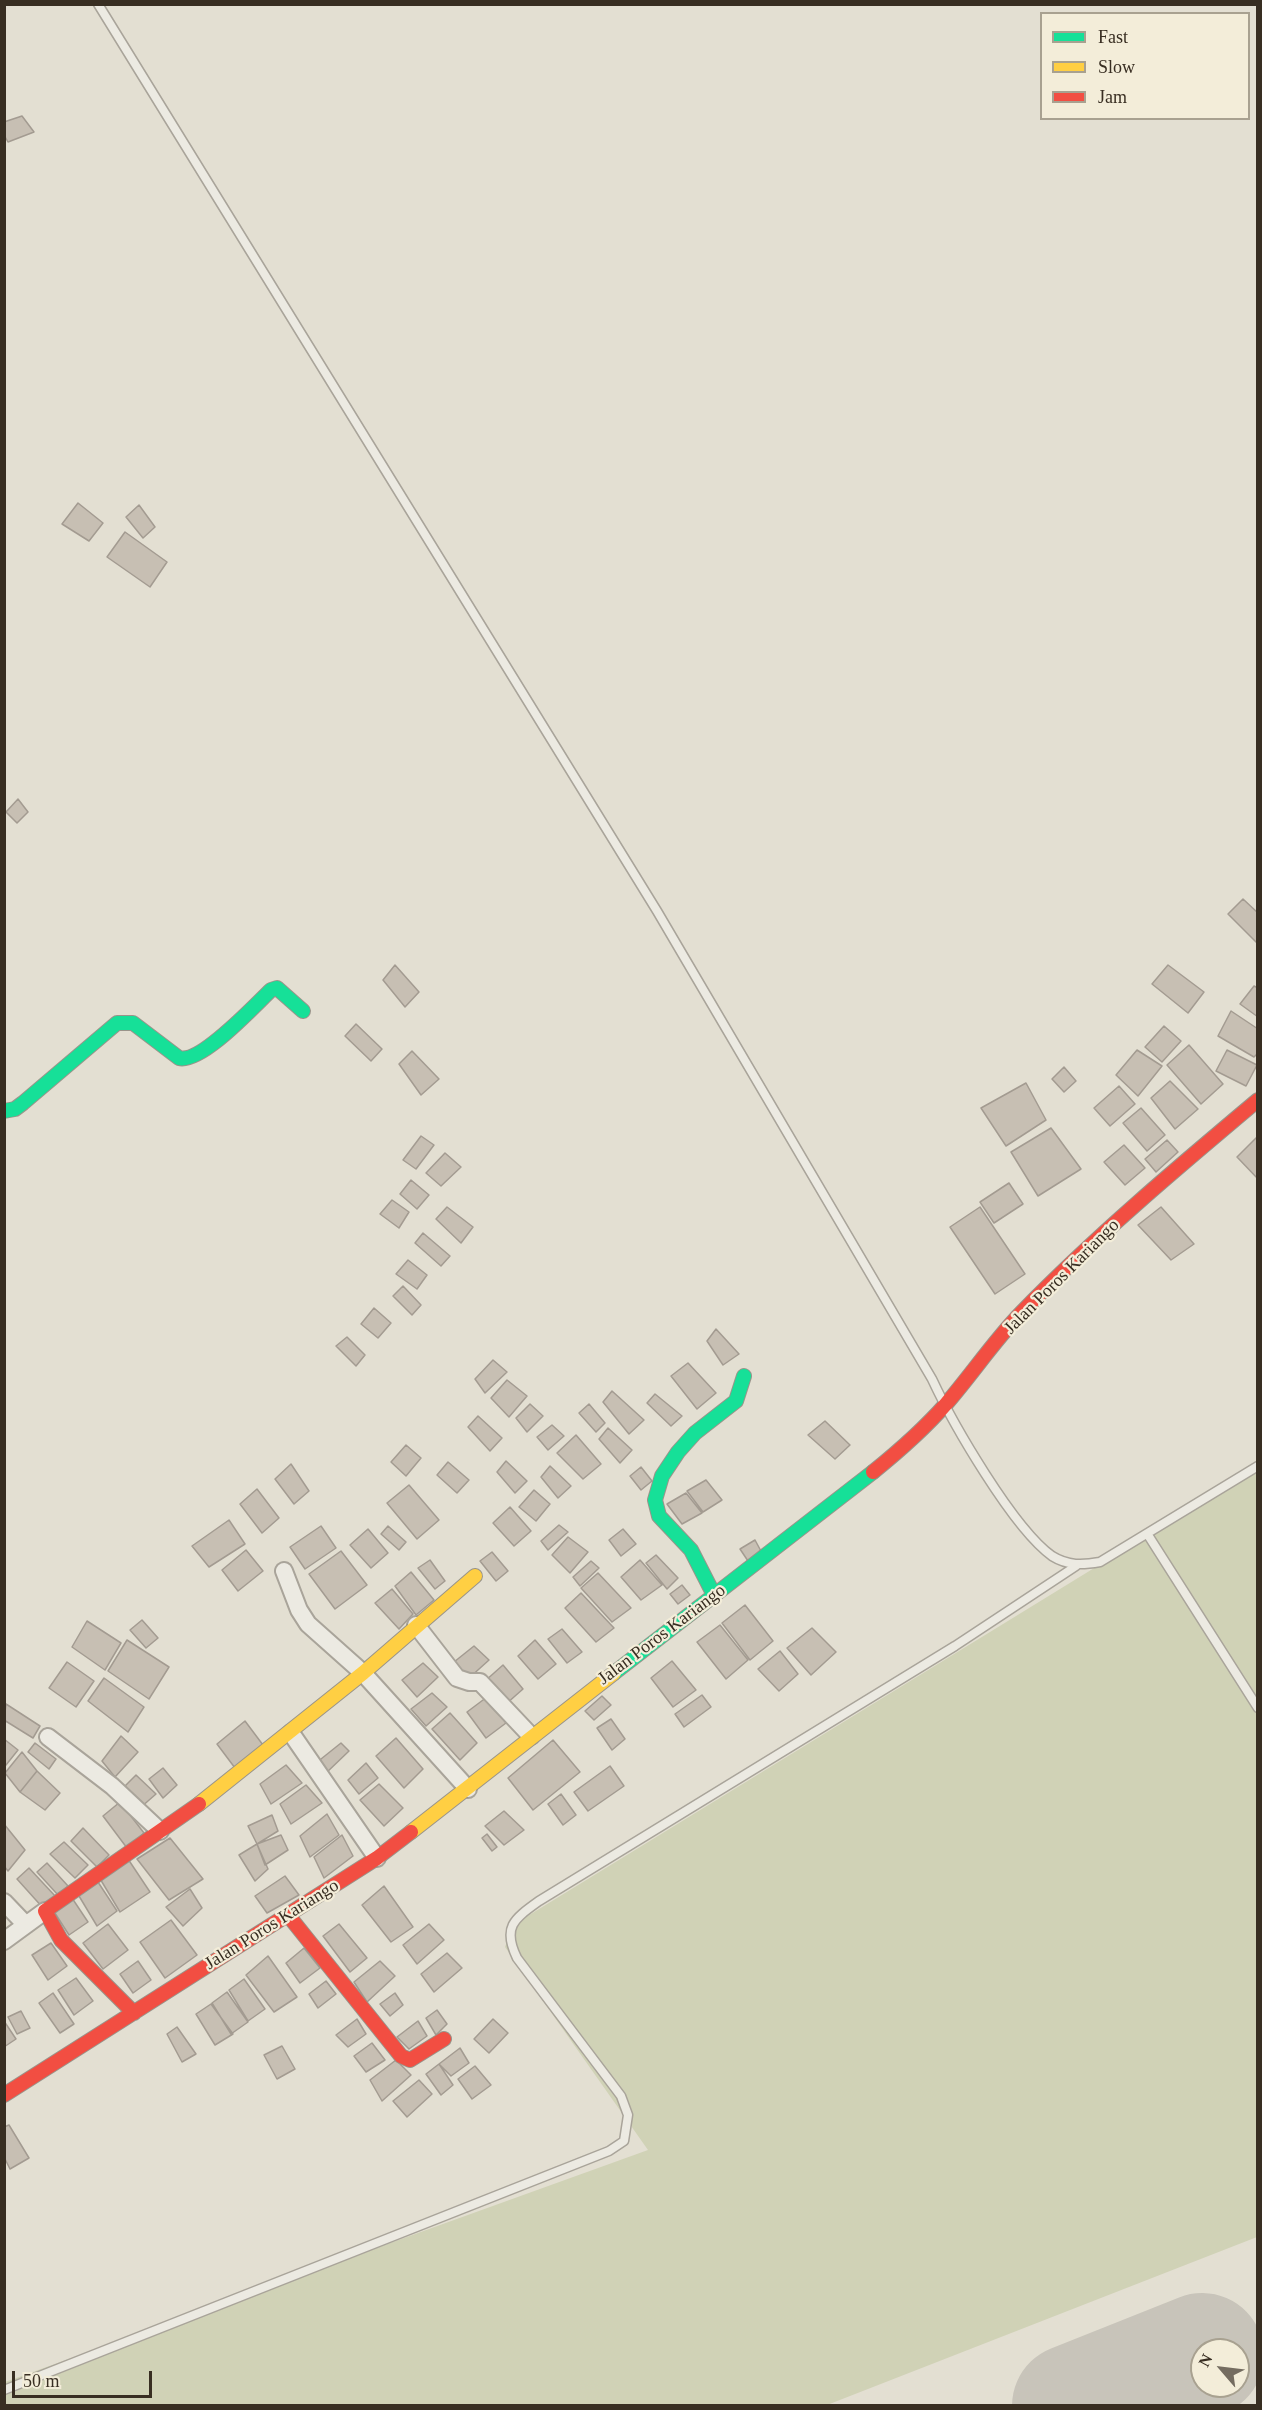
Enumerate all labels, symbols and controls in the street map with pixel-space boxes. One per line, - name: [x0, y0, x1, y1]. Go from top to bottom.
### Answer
- legend: [1040, 12, 1250, 120]
- text: Fast: [1098, 27, 1128, 47]
- text: Slow: [1098, 57, 1135, 77]
- text: Jam: [1098, 87, 1127, 107]
- street label: Jalan Poros Kariango: [1000, 1215, 1124, 1339]
- street label: Jalan Poros Kariango: [594, 1580, 730, 1690]
- street label: Jalan Poros Kariango: [201, 1875, 343, 1975]
- north arrow: [1190, 2338, 1250, 2398]
- text: N: [1195, 2351, 1216, 2369]
- scale bar: [15, 2359, 154, 2397]
- text: 50 m: [23, 2371, 60, 2391]

